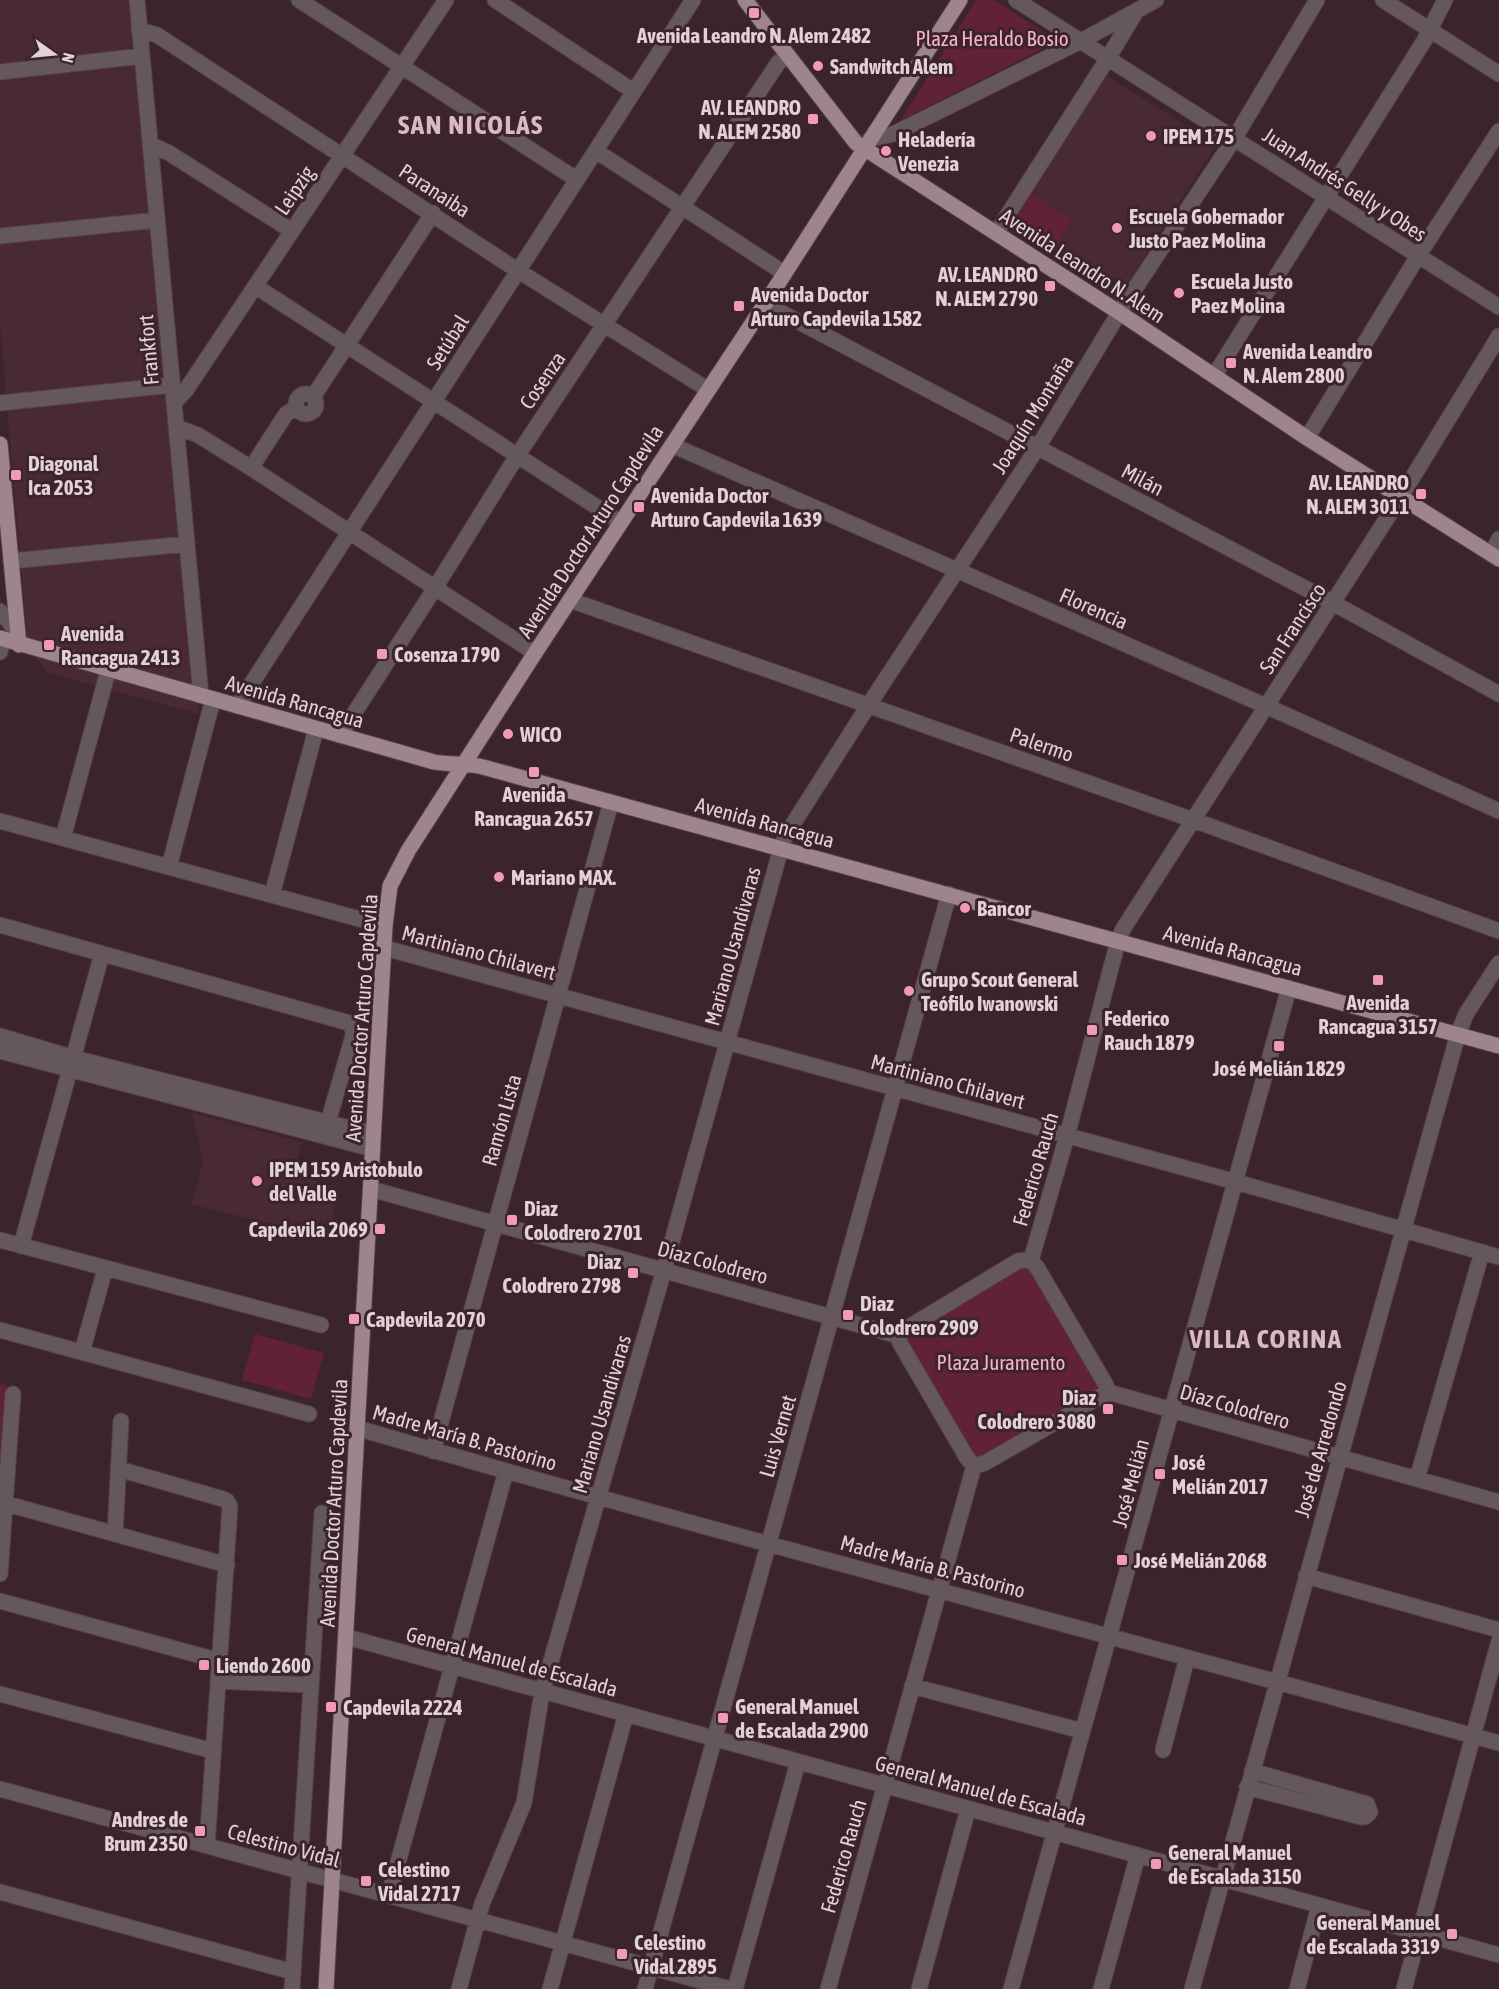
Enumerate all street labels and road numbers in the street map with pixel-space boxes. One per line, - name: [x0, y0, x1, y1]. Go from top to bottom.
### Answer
- street label: Juan Andrés Gelly y Obes: [1259, 122, 1431, 246]
- street label: Paranaiba: [395, 158, 475, 222]
- street label: Leipzig: [269, 161, 319, 219]
- street label: Avenida Leandro N. Alem: [996, 203, 1170, 327]
- street label: Setúbal: [421, 310, 473, 374]
- street label: Frankfort: [133, 314, 163, 386]
- street label: Cosenza: [514, 347, 570, 413]
- street label: Joaquín Montaña: [986, 351, 1078, 477]
- street label: Avenida Doctor Arturo Capdevila: [512, 420, 668, 642]
- street label: Milán: [1118, 458, 1168, 500]
- street label: San Francisco: [1254, 578, 1330, 678]
- street label: Florencia: [1056, 582, 1132, 634]
- street label: Avenida Rancagua: [223, 670, 367, 732]
- street label: Palermo: [1007, 722, 1077, 766]
- street label: Avenida Rancagua: [693, 792, 837, 852]
- street label: Mariano Usandivaras: [699, 864, 765, 1028]
- street label: Avenida Doctor Arturo Capdevila: [340, 893, 382, 1143]
- street label: Martiniano Chilavert: [399, 920, 559, 984]
- street label: Avenida Rancagua: [1161, 920, 1305, 980]
- street label: Martiniano Chilavert: [868, 1049, 1028, 1113]
- street label: Ramón Lista: [476, 1071, 526, 1169]
- street label: Federico Rauch: [1007, 1110, 1063, 1228]
- street label: Díaz Colodrero: [655, 1236, 771, 1288]
- street label: Mariano Usandivaras: [567, 1332, 635, 1496]
- street label: Avenida Doctor Arturo Capdevila: [315, 1378, 351, 1628]
- street label: José de Arredondo: [1289, 1378, 1351, 1520]
- street label: Díaz Colodrero: [1177, 1379, 1293, 1433]
- street label: Luis Vernet: [754, 1392, 800, 1480]
- street label: Madre María B. Pastorino: [370, 1399, 560, 1475]
- street label: José Melián: [1107, 1436, 1153, 1530]
- street label: Madre María B. Pastorino: [838, 1530, 1028, 1602]
- street label: General Manuel de Escalada: [404, 1621, 620, 1701]
- street label: General Manuel de Escalada: [873, 1750, 1089, 1830]
- street label: Federico Rauch: [815, 1797, 871, 1915]
- street label: Celestino Vidal: [225, 1818, 343, 1872]

